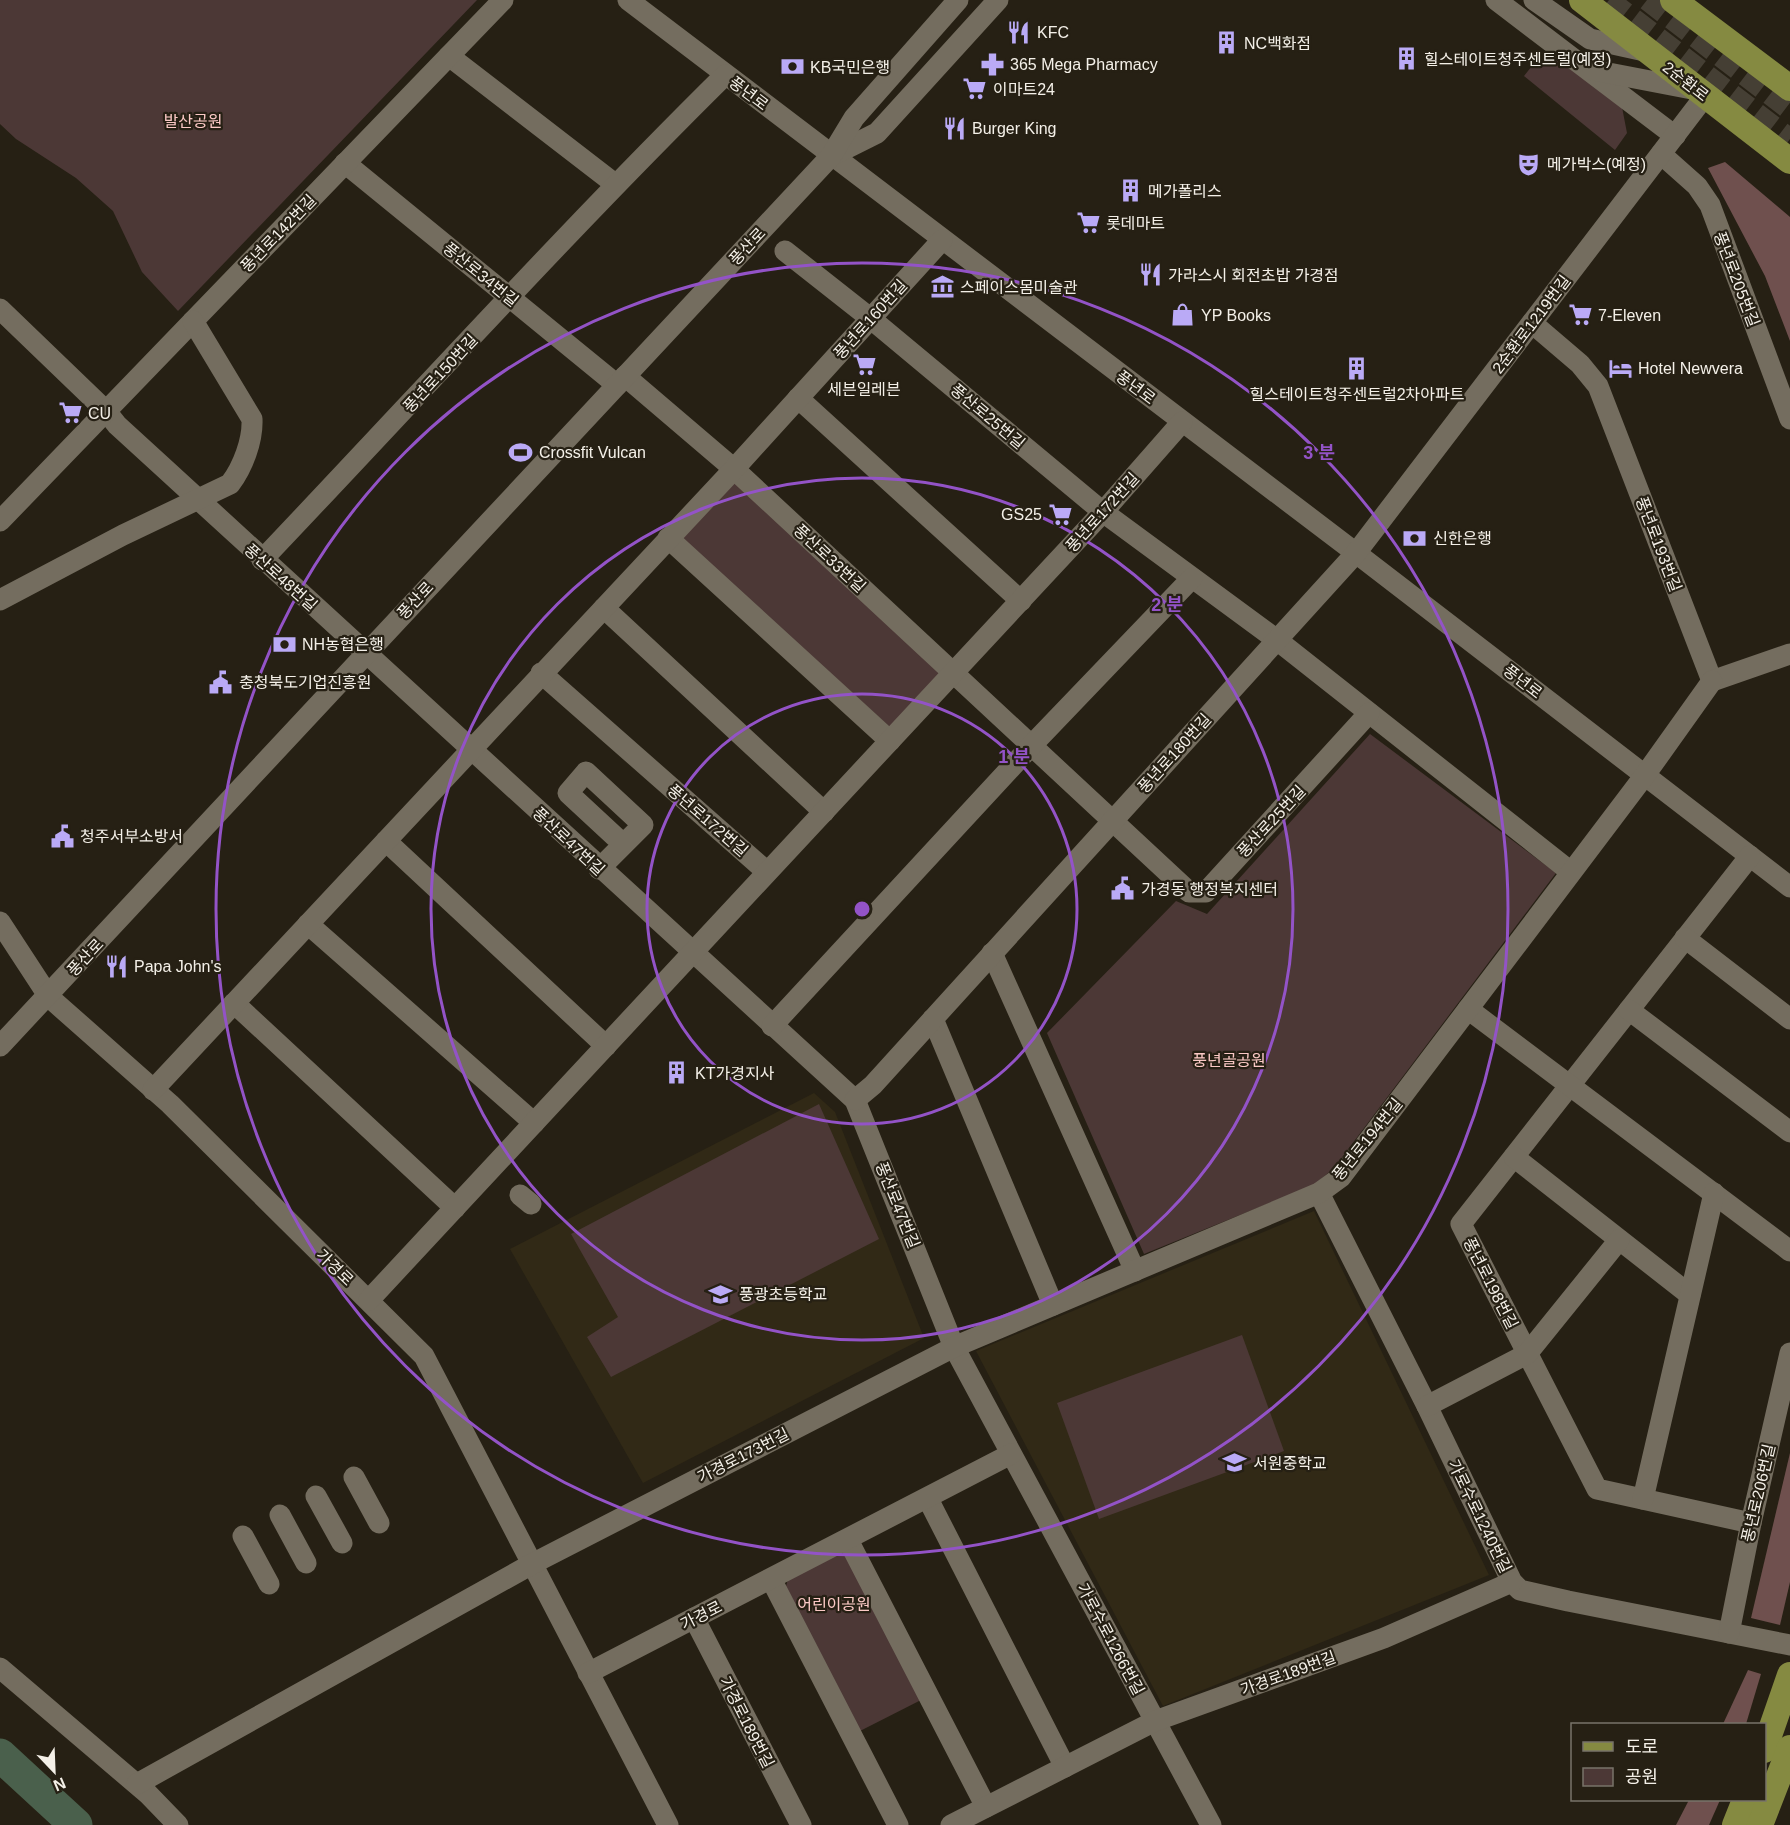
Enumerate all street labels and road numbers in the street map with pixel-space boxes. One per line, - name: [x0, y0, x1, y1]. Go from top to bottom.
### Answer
- street label: 2순환로: [1660, 58, 1712, 105]
- street label: 풍년로: [726, 73, 772, 114]
- street label: 풍년로142번길: [237, 191, 319, 275]
- street label: 풍산로: [726, 224, 769, 268]
- street label: 풍년로205번길: [1711, 229, 1762, 329]
- street label: 풍산로34번길: [440, 239, 522, 310]
- street label: 2순환로1219번길: [1489, 272, 1574, 377]
- street label: 풍년로160번길: [830, 276, 910, 362]
- street label: 풍년로150번길: [400, 331, 481, 416]
- street label: 풍년로: [1113, 367, 1159, 408]
- street label: 풍산로25번길: [947, 380, 1028, 452]
- street label: 풍년로172번길: [1062, 469, 1142, 555]
- street label: 풍년로193번길: [1633, 494, 1684, 594]
- street label: 풍산로33번길: [790, 521, 869, 596]
- street label: 풍산로48번길: [241, 540, 320, 614]
- street label: 풍산로: [394, 578, 437, 622]
- street label: 풍년로: [1500, 661, 1546, 702]
- street label: 풍년로180번길: [1134, 710, 1214, 796]
- street label: 풍년로172번길: [664, 781, 751, 860]
- street label: 풍산로25번길: [1234, 782, 1309, 861]
- street label: 풍산로47번길: [529, 804, 608, 879]
- street label: 풍산로: [64, 935, 107, 979]
- street label: 풍년로194번길: [1329, 1095, 1406, 1184]
- street label: 풍산로47번길: [873, 1160, 923, 1251]
- street label: 풍년로198번길: [1460, 1235, 1521, 1332]
- street label: 가경로: [313, 1246, 357, 1289]
- street label: 가경로173번길: [695, 1425, 792, 1486]
- street label: 풍년로206번길: [1739, 1442, 1778, 1544]
- street label: 가로수로1240번길: [1445, 1457, 1514, 1576]
- street label: 가로수로1266번길: [1074, 1581, 1147, 1698]
- street label: 가경로: [678, 1598, 725, 1633]
- street label: 가경로189번길: [1238, 1648, 1338, 1699]
- street label: 가경로189번길: [716, 1674, 777, 1771]

